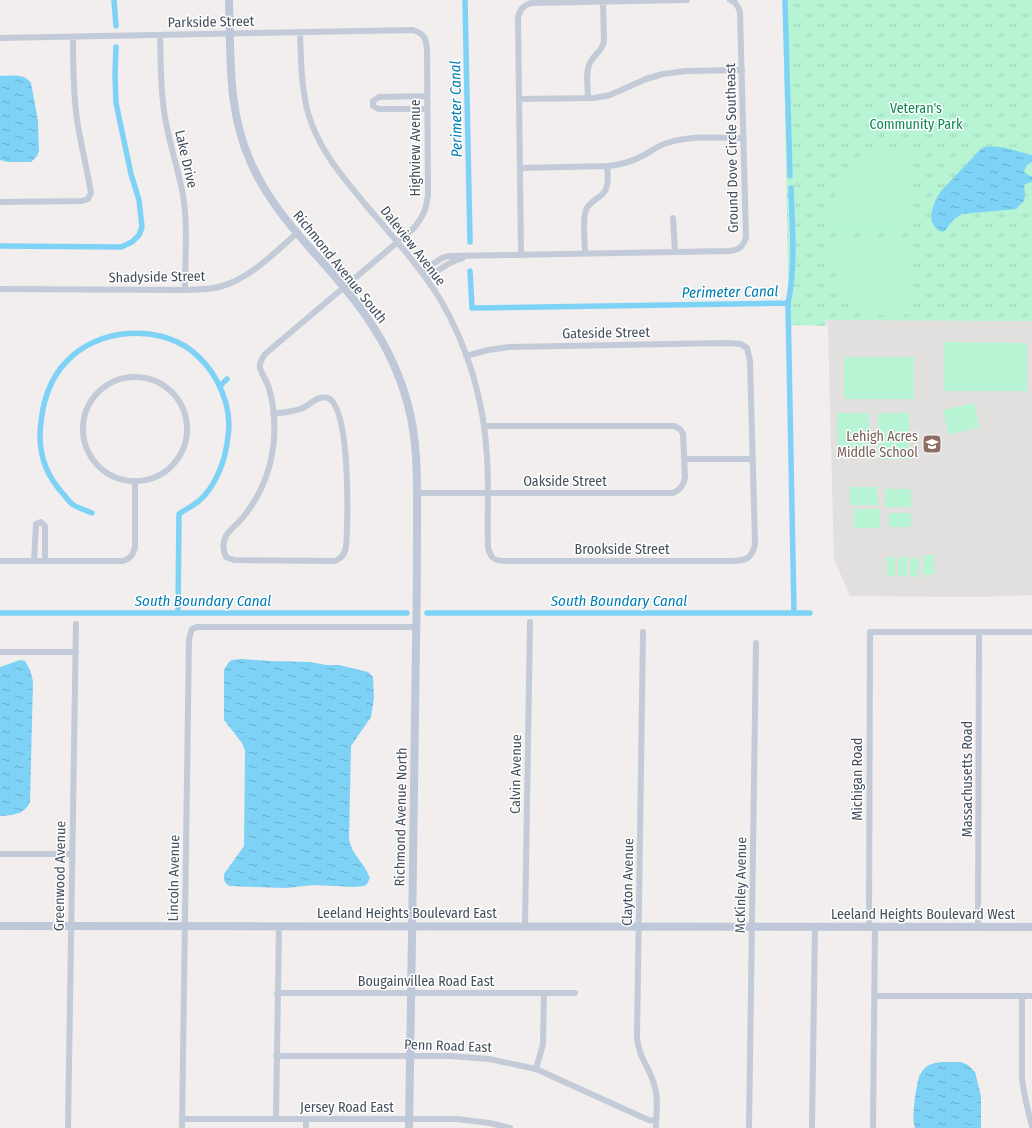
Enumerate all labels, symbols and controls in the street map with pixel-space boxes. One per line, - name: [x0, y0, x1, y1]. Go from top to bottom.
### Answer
- street label: Parkside Street: [168, 13, 255, 31]
- water label: Perimeter Canal: [446, 60, 466, 158]
- street label: Ground Dove Circle Southeast: [722, 63, 742, 233]
- street label: Highview Avenue: [407, 99, 424, 197]
- park label: Veteran's Community Park: [870, 100, 963, 133]
- street label: Lake Drive: [171, 128, 201, 190]
- street label: Daleview Avenue: [377, 203, 449, 289]
- street label: Richmond Avenue South: [289, 207, 391, 327]
- street label: Shadyside Street: [109, 268, 206, 286]
- water label: Perimeter Canal: [681, 282, 779, 302]
- street label: Gateside Street: [562, 324, 650, 342]
- place label: Lehigh Acres Middle School: [837, 428, 918, 461]
- school or university icon: Lehigh Acres Middle School: [921, 433, 943, 455]
- street label: Oakside Street: [523, 473, 607, 490]
- street label: Brookside Street: [575, 541, 670, 558]
- water label: South Boundary Canal: [134, 592, 271, 610]
- water label: South Boundary Canal: [550, 592, 687, 610]
- street label: Massachusetts Road: [959, 721, 976, 837]
- street label: Calvin Avenue: [507, 734, 525, 814]
- street label: Michigan Road: [849, 737, 866, 821]
- street label: Richmond Avenue North: [391, 747, 411, 887]
- street label: Greenwood Avenue: [51, 821, 69, 931]
- street label: Lincoln Avenue: [165, 834, 183, 921]
- street label: McKinley Avenue: [732, 837, 750, 933]
- street label: Clayton Avenue: [619, 838, 637, 926]
- street label: Leeland Heights Boulevard East: [317, 905, 497, 922]
- street label: Leeland Heights Boulevard West: [831, 906, 1015, 923]
- street label: Bougainvillea Road East: [358, 973, 495, 990]
- street label: Penn Road East: [404, 1036, 493, 1056]
- street label: Jersey Road East: [300, 1099, 394, 1116]

